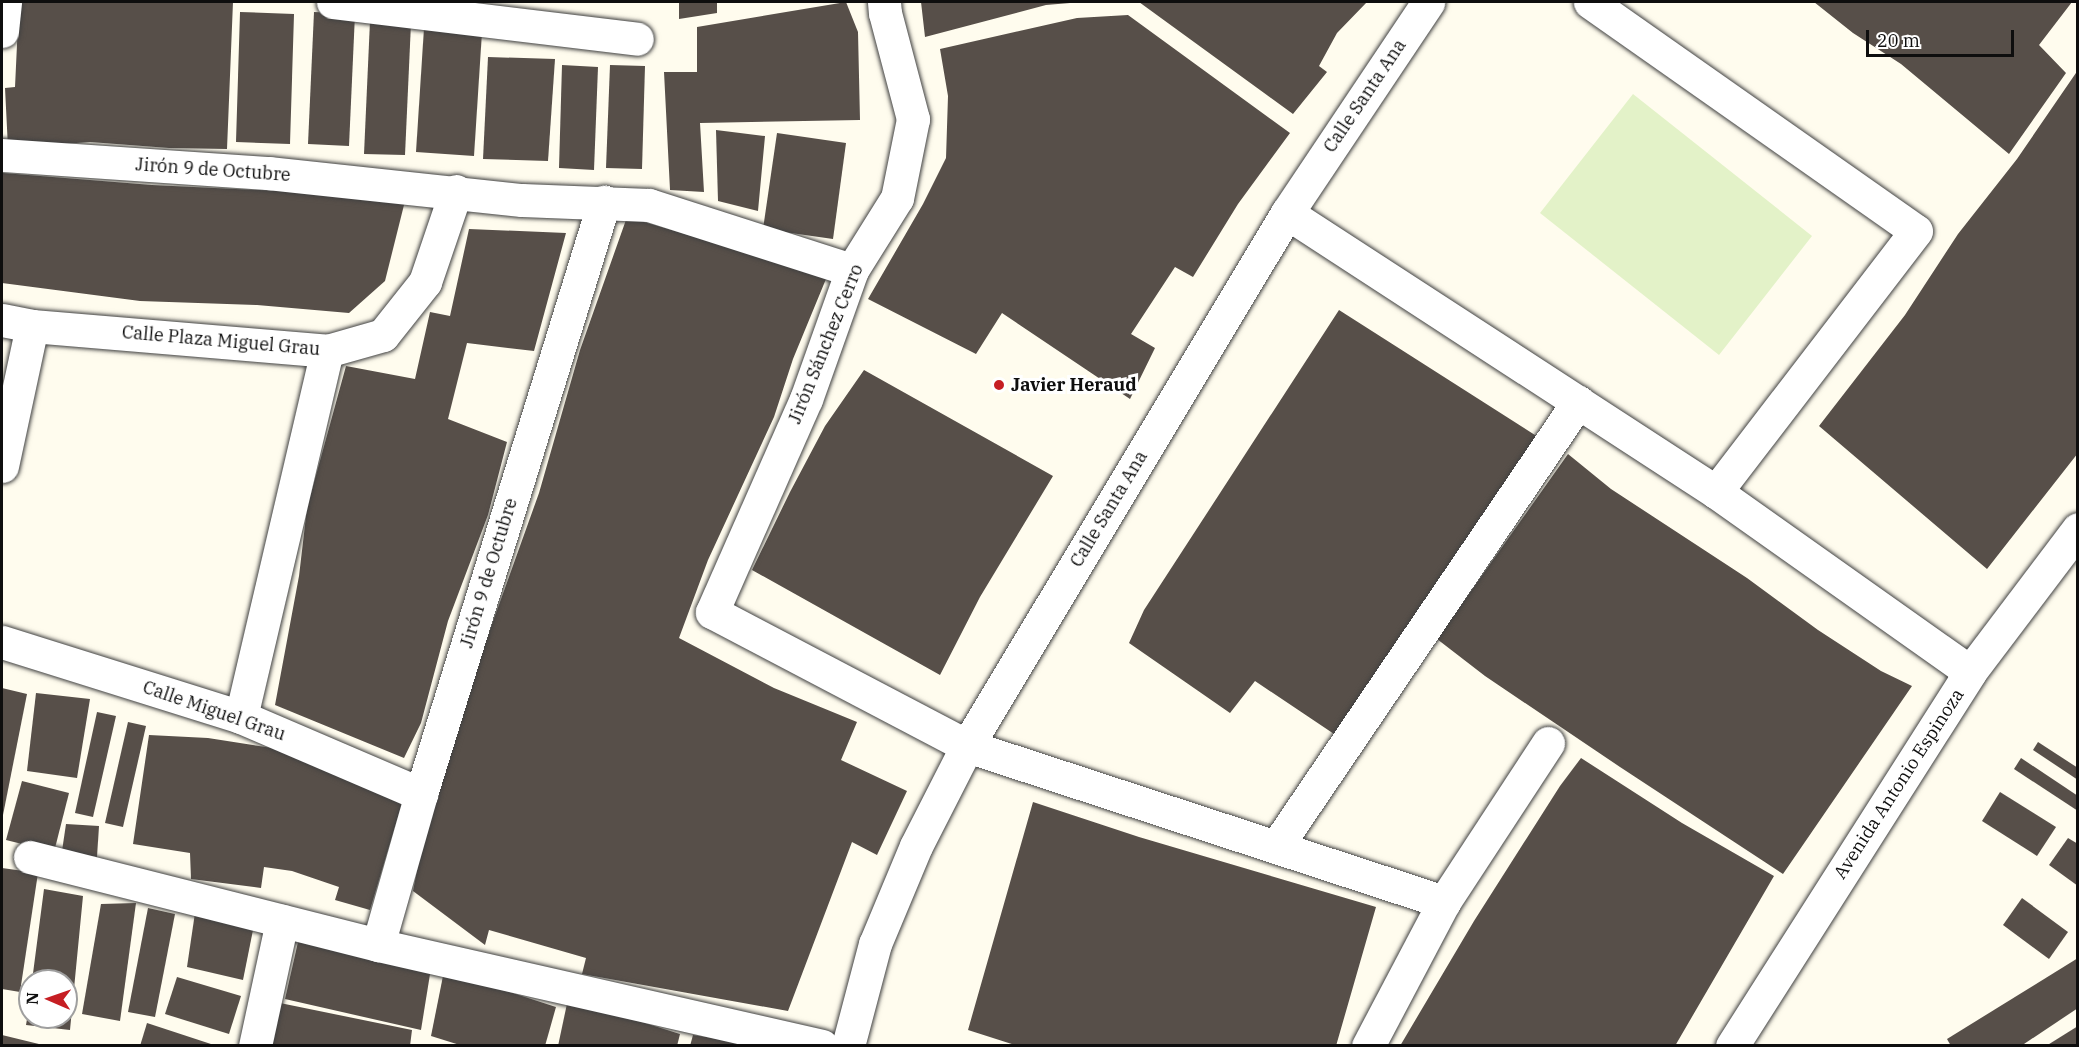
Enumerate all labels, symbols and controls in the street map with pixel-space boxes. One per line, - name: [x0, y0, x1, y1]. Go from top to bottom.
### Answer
- scale bar: [1869, 18, 2018, 56]
- text: 20 m: [1877, 29, 1920, 52]
- street label: Calle Santa Ana: [1319, 35, 1411, 157]
- street label: Jirón 9 de Octubre: [135, 154, 291, 186]
- street label: Jirón Sánchez Cerro: [784, 261, 868, 427]
- street label: Calle Plaza Miguel Grau: [121, 322, 321, 360]
- place label: Javier Heraud: [1011, 374, 1137, 396]
- marker: Javier Heraud: [992, 378, 1006, 392]
- street label: Calle Santa Ana: [1066, 447, 1152, 571]
- street label: Jirón 9 de Octubre: [456, 495, 522, 651]
- street label: Calle Miguel Grau: [140, 676, 288, 746]
- street label: Avenida Antonio Espinoza: [1829, 685, 1969, 883]
- north arrow: [18, 969, 78, 1029]
- text: N: [22, 992, 42, 1005]

